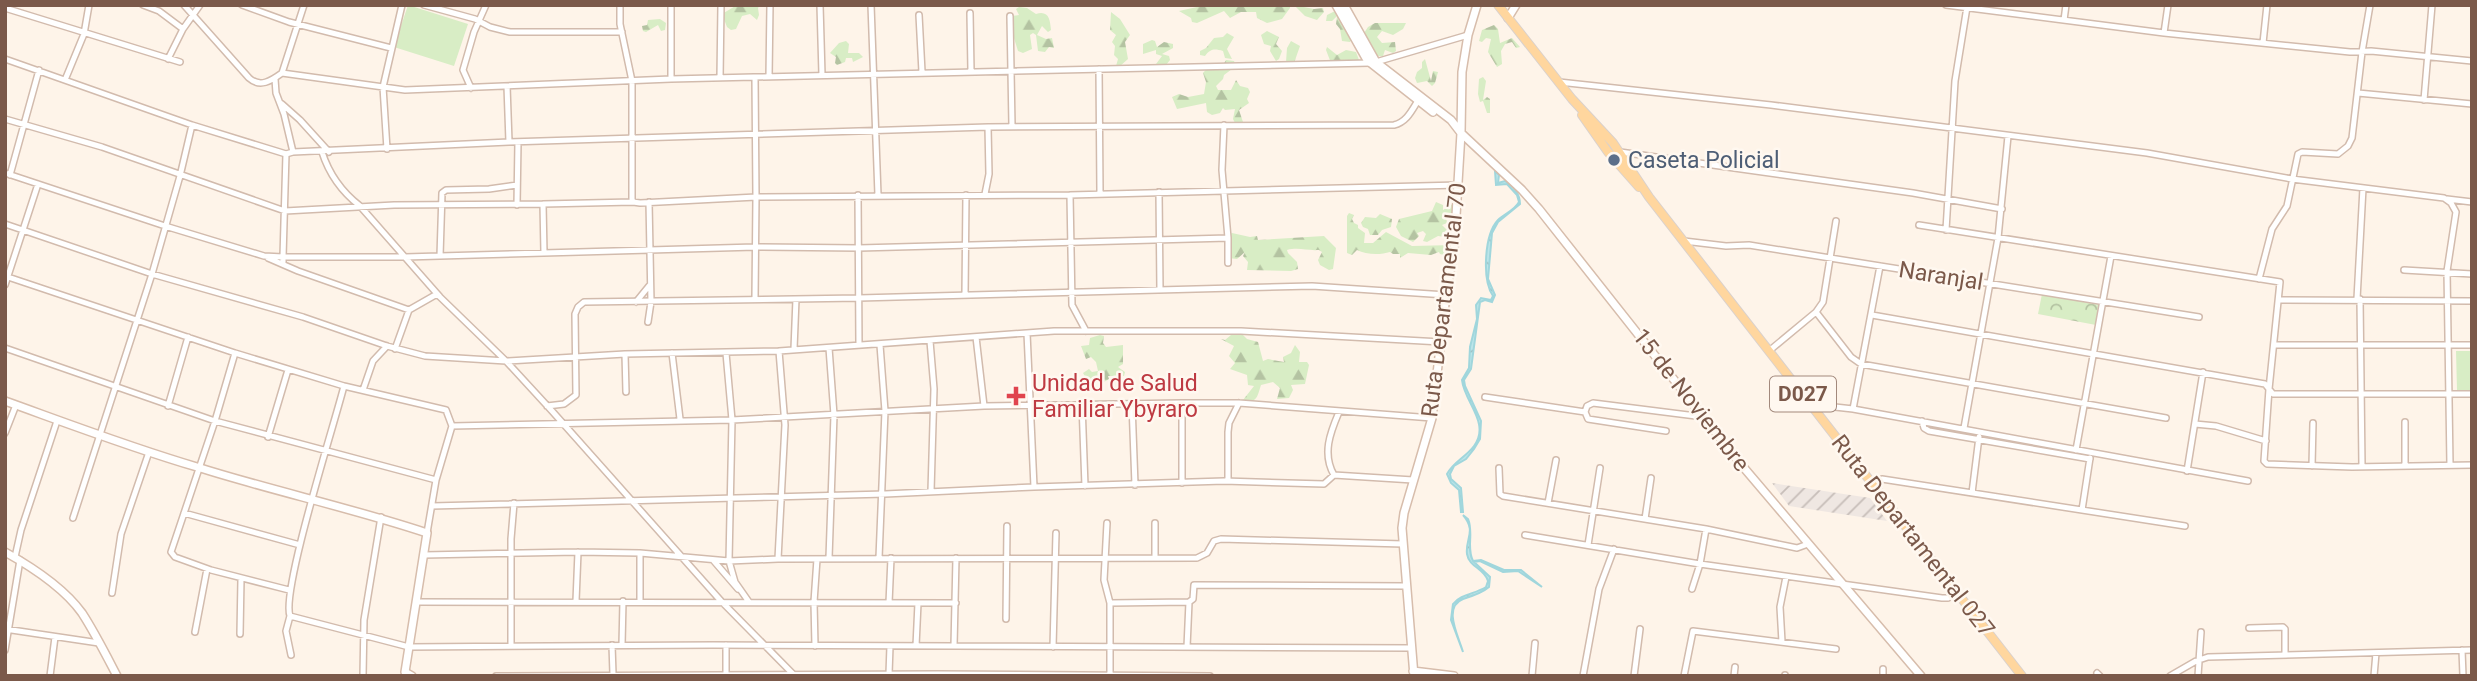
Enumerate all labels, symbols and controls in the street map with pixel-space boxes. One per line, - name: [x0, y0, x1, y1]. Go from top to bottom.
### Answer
- place label: Caseta Policial: [1628, 147, 1780, 174]
- marker: Caseta Policial: [1606, 152, 1622, 168]
- street label: Ruta Departamental 70: [1416, 181, 1472, 419]
- street label: Naranjal: [1897, 256, 1985, 296]
- street label: 15 de Noviembre: [1627, 323, 1755, 477]
- place label: Unidad de Salud Familiar Ybyraro: [1032, 370, 1198, 423]
- road number: D027: [1770, 376, 1836, 412]
- marker: Unidad de Salud Familiar Ybyraro: [1006, 386, 1026, 406]
- street label: Ruta Departamental 027: [1826, 430, 2000, 642]

